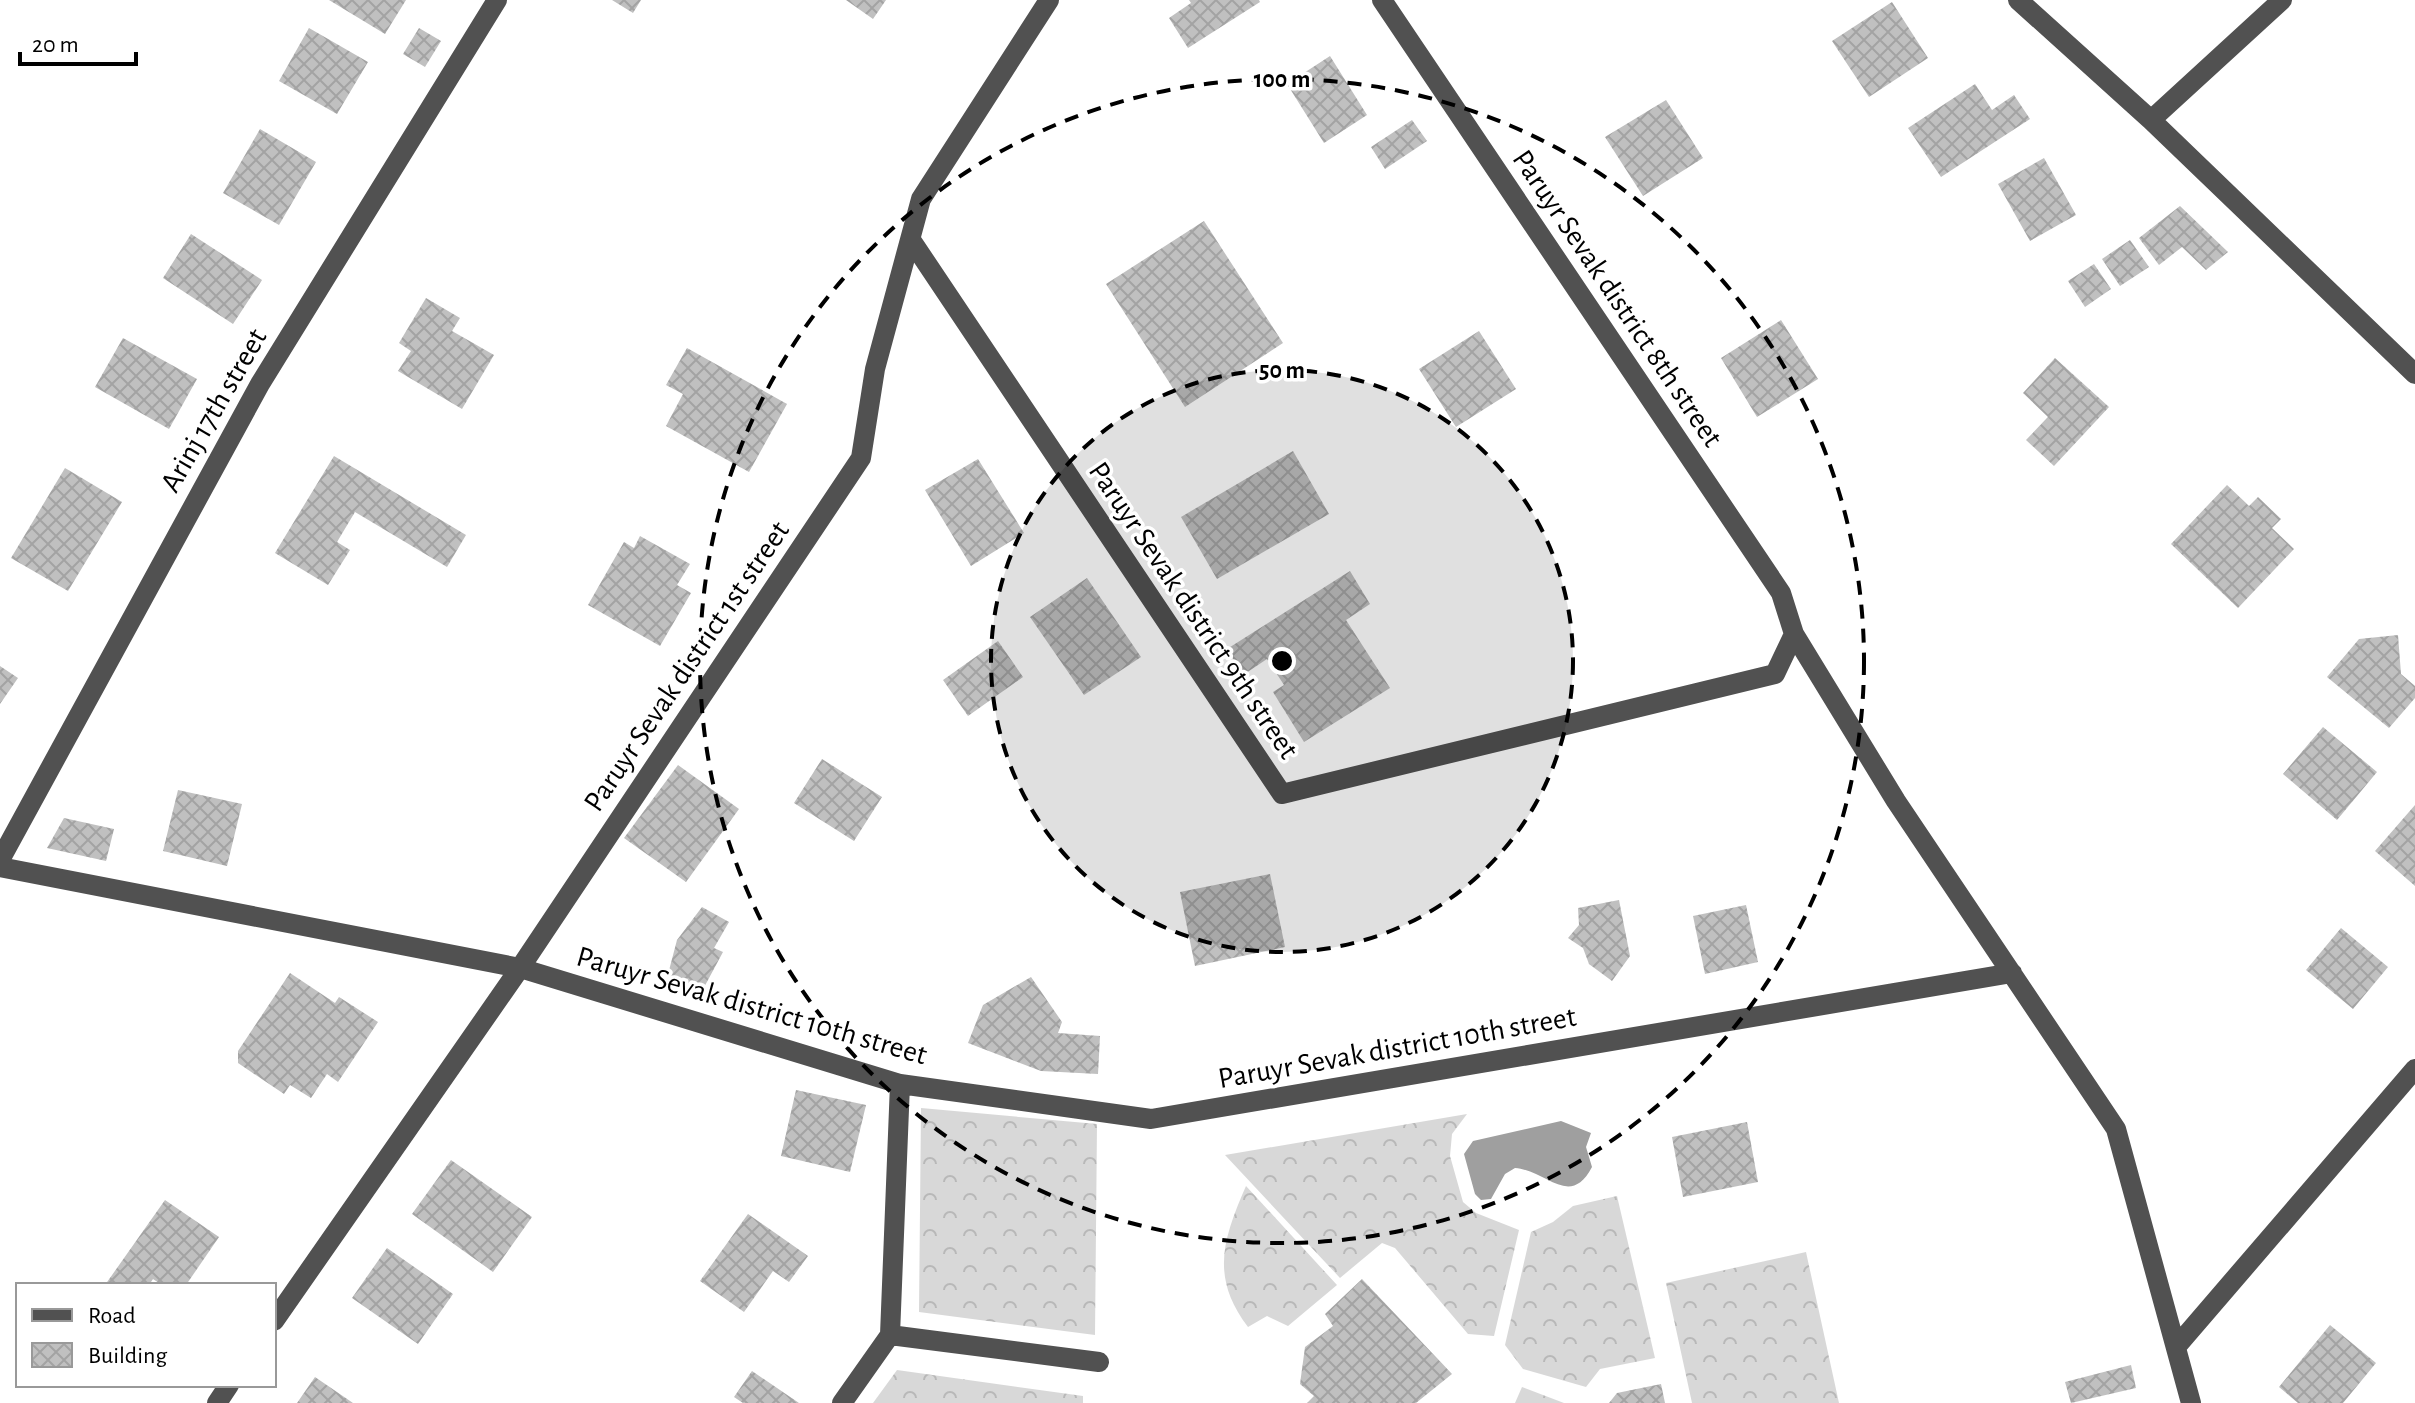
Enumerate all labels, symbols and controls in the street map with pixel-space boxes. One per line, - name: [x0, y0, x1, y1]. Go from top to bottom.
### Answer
- scale bar: [20, 16, 136, 66]
- text: 20 m: [32, 33, 79, 57]
- text: 100 m: [1254, 68, 1310, 92]
- street label: Paruyr Sevak district 8th street: [1507, 145, 1728, 453]
- street label: Arinj 17th street: [155, 323, 273, 497]
- text: 50 m: [1259, 359, 1305, 383]
- street label: Paruyr Sevak district 9th street: [1083, 457, 1304, 765]
- street label: Paruyr Sevak district 1st street: [579, 516, 795, 817]
- centre of rings: [1268, 647, 1296, 675]
- street label: Paruyr Sevak district 10th street: [573, 942, 931, 1071]
- street label: Paruyr Sevak district 10th street: [1216, 1002, 1579, 1094]
- legend: [16, 1283, 276, 1387]
- text: Road: [88, 1304, 136, 1328]
- text: Building: [88, 1344, 167, 1368]

